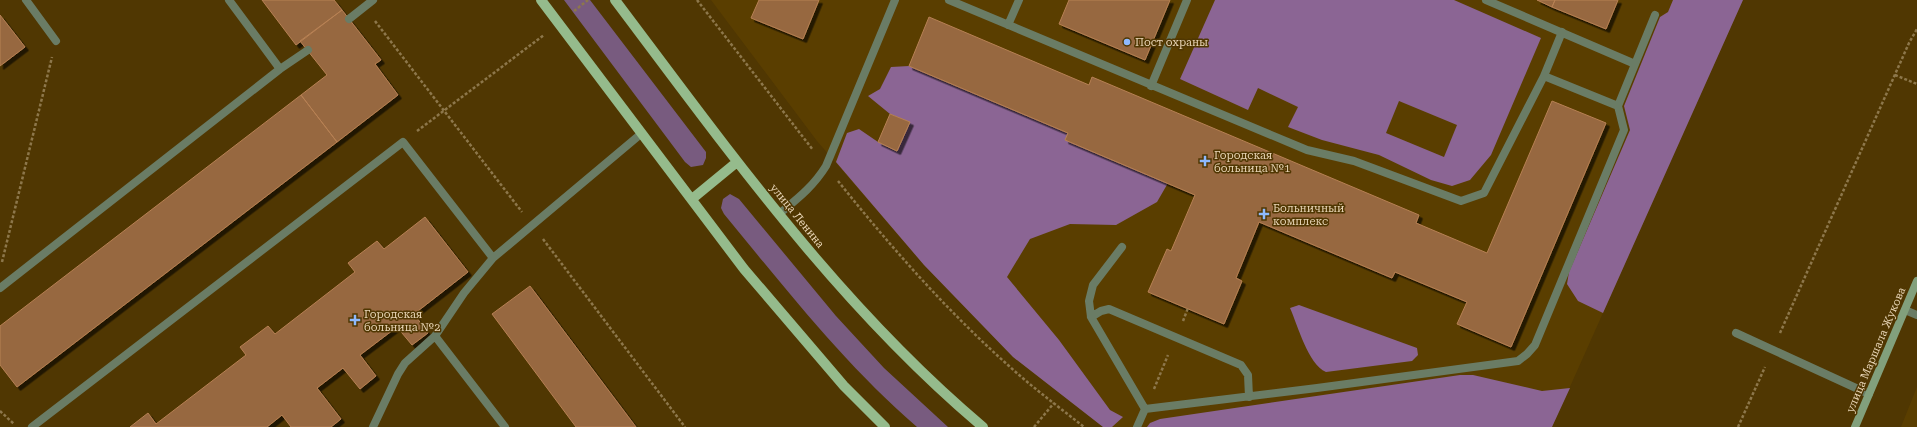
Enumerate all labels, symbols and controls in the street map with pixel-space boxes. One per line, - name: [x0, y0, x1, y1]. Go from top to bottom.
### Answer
- place label: Пост охраны: [1135, 36, 1208, 49]
- marker: Пост охраны: [1122, 37, 1132, 47]
- place label: Городская больница №1: [1214, 149, 1291, 175]
- marker: Городская больница №1: [1199, 155, 1211, 167]
- street label: улица Ленина: [767, 181, 827, 251]
- place label: Больничный комплекс: [1273, 202, 1344, 228]
- marker: Больничный комплекс: [1258, 208, 1270, 220]
- street label: улица Маршала Жукова: [1844, 285, 1908, 415]
- place label: Городская больница №2: [364, 308, 441, 334]
- marker: Городская больница №2: [349, 314, 361, 326]

